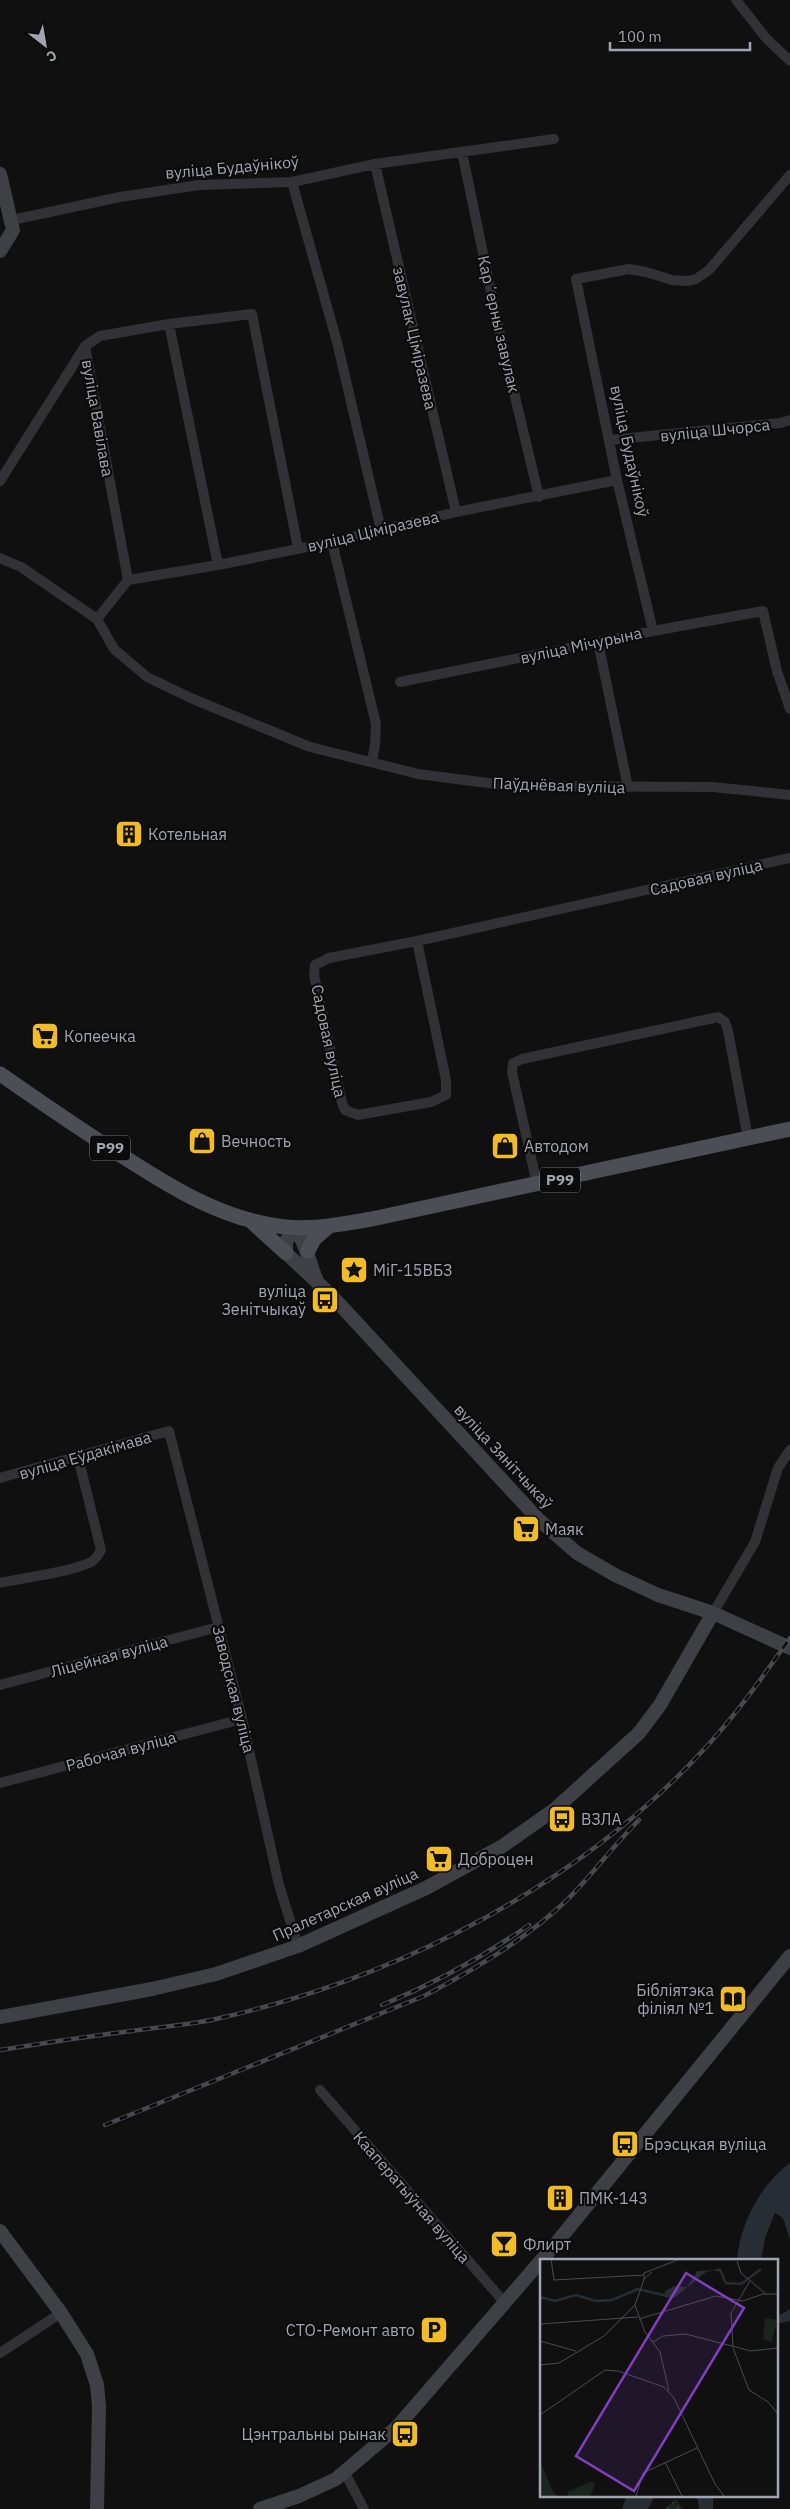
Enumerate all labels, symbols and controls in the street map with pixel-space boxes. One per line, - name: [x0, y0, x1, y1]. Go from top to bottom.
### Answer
- north arrow: [20, 20, 70, 70]
- scale bar: [610, 20, 750, 52]
- text: 100 m: [618, 27, 662, 46]
- text: С: [43, 46, 60, 66]
- street label: вуліца Будаўнікоў: [164, 151, 300, 183]
- street label: Карʼерны завулак: [473, 253, 525, 395]
- street label: завулак Ціміразева: [389, 265, 441, 412]
- street label: вуліца Вавілава: [78, 358, 118, 478]
- street label: вуліца Будаўнікоў: [606, 383, 654, 519]
- street label: вуліца Шчорса: [659, 414, 771, 446]
- street label: вуліца Ціміразева: [305, 506, 441, 556]
- street label: вуліца Мічурына: [518, 622, 644, 668]
- street label: Паўднёвая вуліца: [492, 773, 626, 797]
- building icon: Котельная: [114, 819, 144, 849]
- place label: Котельная: [148, 824, 227, 844]
- street label: Садовая вуліца: [648, 854, 765, 900]
- street label: Садовая вуліца: [307, 983, 351, 1100]
- supermarket icon: Копеечка: [30, 1021, 60, 1051]
- place label: Копеечка: [64, 1026, 136, 1046]
- shop icon: Вечность: [187, 1126, 217, 1156]
- place label: Вечность: [221, 1131, 291, 1151]
- shop icon: Автодом: [490, 1131, 520, 1161]
- road number: Р99: [90, 1136, 130, 1160]
- place label: Автодом: [524, 1136, 589, 1156]
- road number: Р99: [540, 1168, 580, 1192]
- place icon: МіГ-15ВБЗ: [339, 1255, 369, 1285]
- place label: МіГ-15ВБЗ: [373, 1260, 452, 1280]
- place label: вуліца Зенітчыкаў: [221, 1281, 306, 1319]
- bus stop icon: вуліца Зенітчыкаў: [310, 1285, 340, 1315]
- street label: вуліца Зянітчыкаў: [450, 1399, 558, 1513]
- street label: вуліца Еўдакімава: [17, 1426, 154, 1483]
- supermarket icon: Маяк: [511, 1514, 541, 1544]
- place label: Маяк: [545, 1519, 584, 1539]
- street label: Заводская вуліца: [208, 1623, 260, 1755]
- street label: Ліцейная вуліца: [48, 1631, 170, 1681]
- street label: Рабочая вуліца: [64, 1727, 179, 1775]
- bus stop icon: ВЗЛА: [547, 1804, 577, 1834]
- place label: ВЗЛА: [581, 1809, 622, 1829]
- supermarket icon: Доброцен: [424, 1844, 454, 1874]
- place label: Доброцен: [458, 1849, 534, 1869]
- street label: Пралетарская вуліца: [269, 1863, 421, 1945]
- place label: Бібліятэка філіял №1: [636, 1980, 714, 2018]
- library icon: Бібліятэка філіял №1: [718, 1984, 748, 2014]
- street label: Кааператыўная вуліца: [349, 2127, 475, 2267]
- bus stop icon: Брэсцкая вуліца: [610, 2129, 640, 2159]
- place label: Брэсцкая вуліца: [644, 2134, 767, 2154]
- building icon: ПМК-143: [545, 2183, 575, 2213]
- place label: ПМК-143: [579, 2188, 648, 2208]
- bar icon: Флирт: [489, 2229, 519, 2259]
- place label: Флирт: [523, 2234, 572, 2254]
- inset map: [540, 2259, 778, 2496]
- parking icon: СТО-Ремонт авто: [419, 2315, 449, 2345]
- place label: СТО-Ремонт авто: [286, 2320, 415, 2340]
- bus stop icon: Цэнтральны рынак: [390, 2419, 420, 2449]
- place label: Цэнтральны рынак: [241, 2424, 386, 2444]

